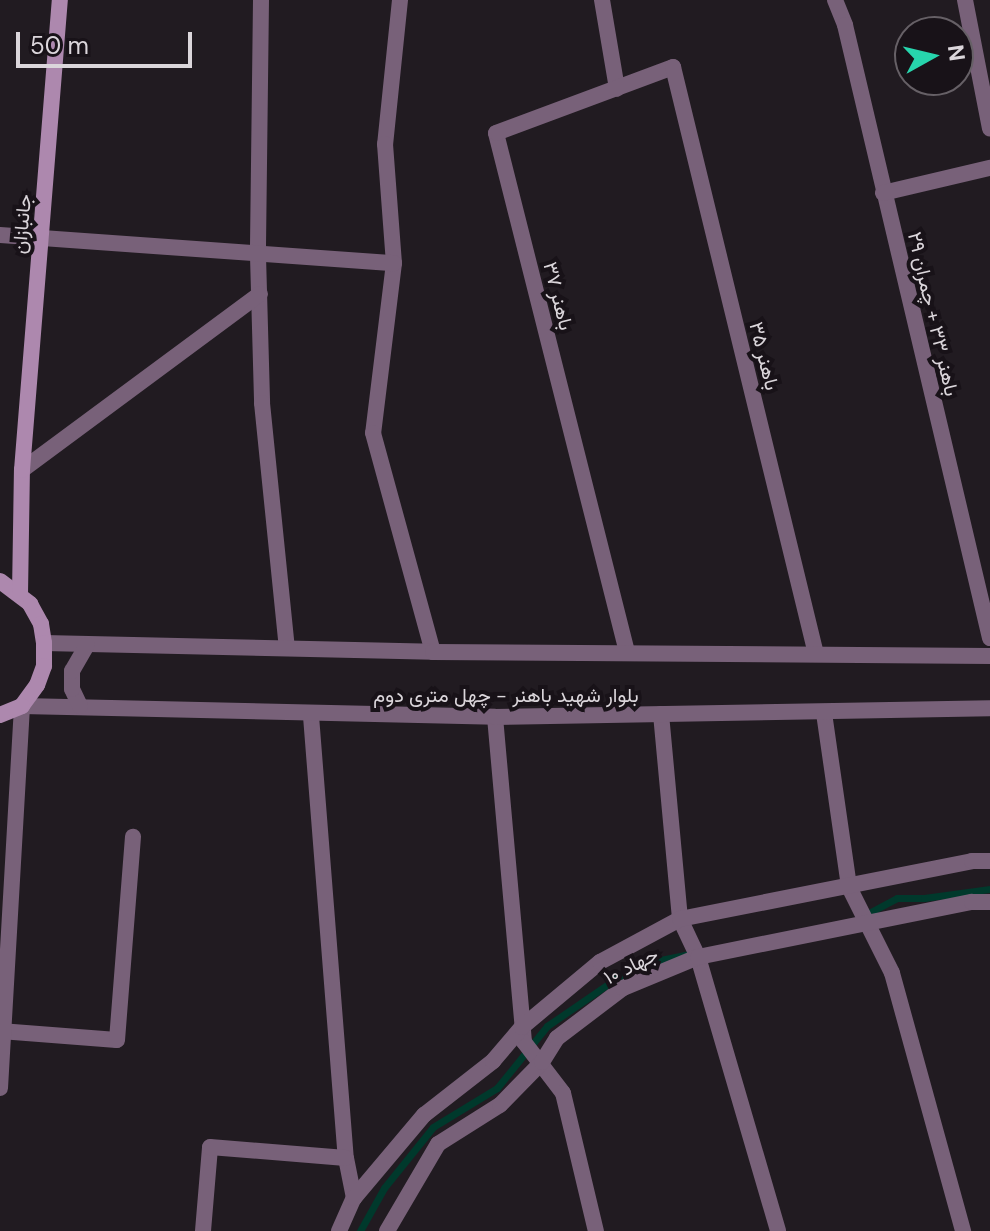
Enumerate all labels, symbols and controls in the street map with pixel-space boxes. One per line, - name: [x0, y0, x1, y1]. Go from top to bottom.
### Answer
- scale bar: [20, 16, 196, 66]
- north arrow: [894, 16, 974, 96]
- text: 50 m: [30, 30, 89, 61]
- text: N: [941, 43, 972, 63]
- street label: جانبازان: [7, 193, 37, 255]
- street label: باهنر ۳۳ + چمران ۲۹: [902, 230, 964, 398]
- street label: باهنر ۳۷: [538, 259, 578, 333]
- street label: باهنر ۳۵: [744, 319, 784, 393]
- street label: بلوار شهید باهنر - چهل متری دوم: [373, 683, 639, 707]
- street label: جهاد ۱۰: [600, 942, 662, 990]

